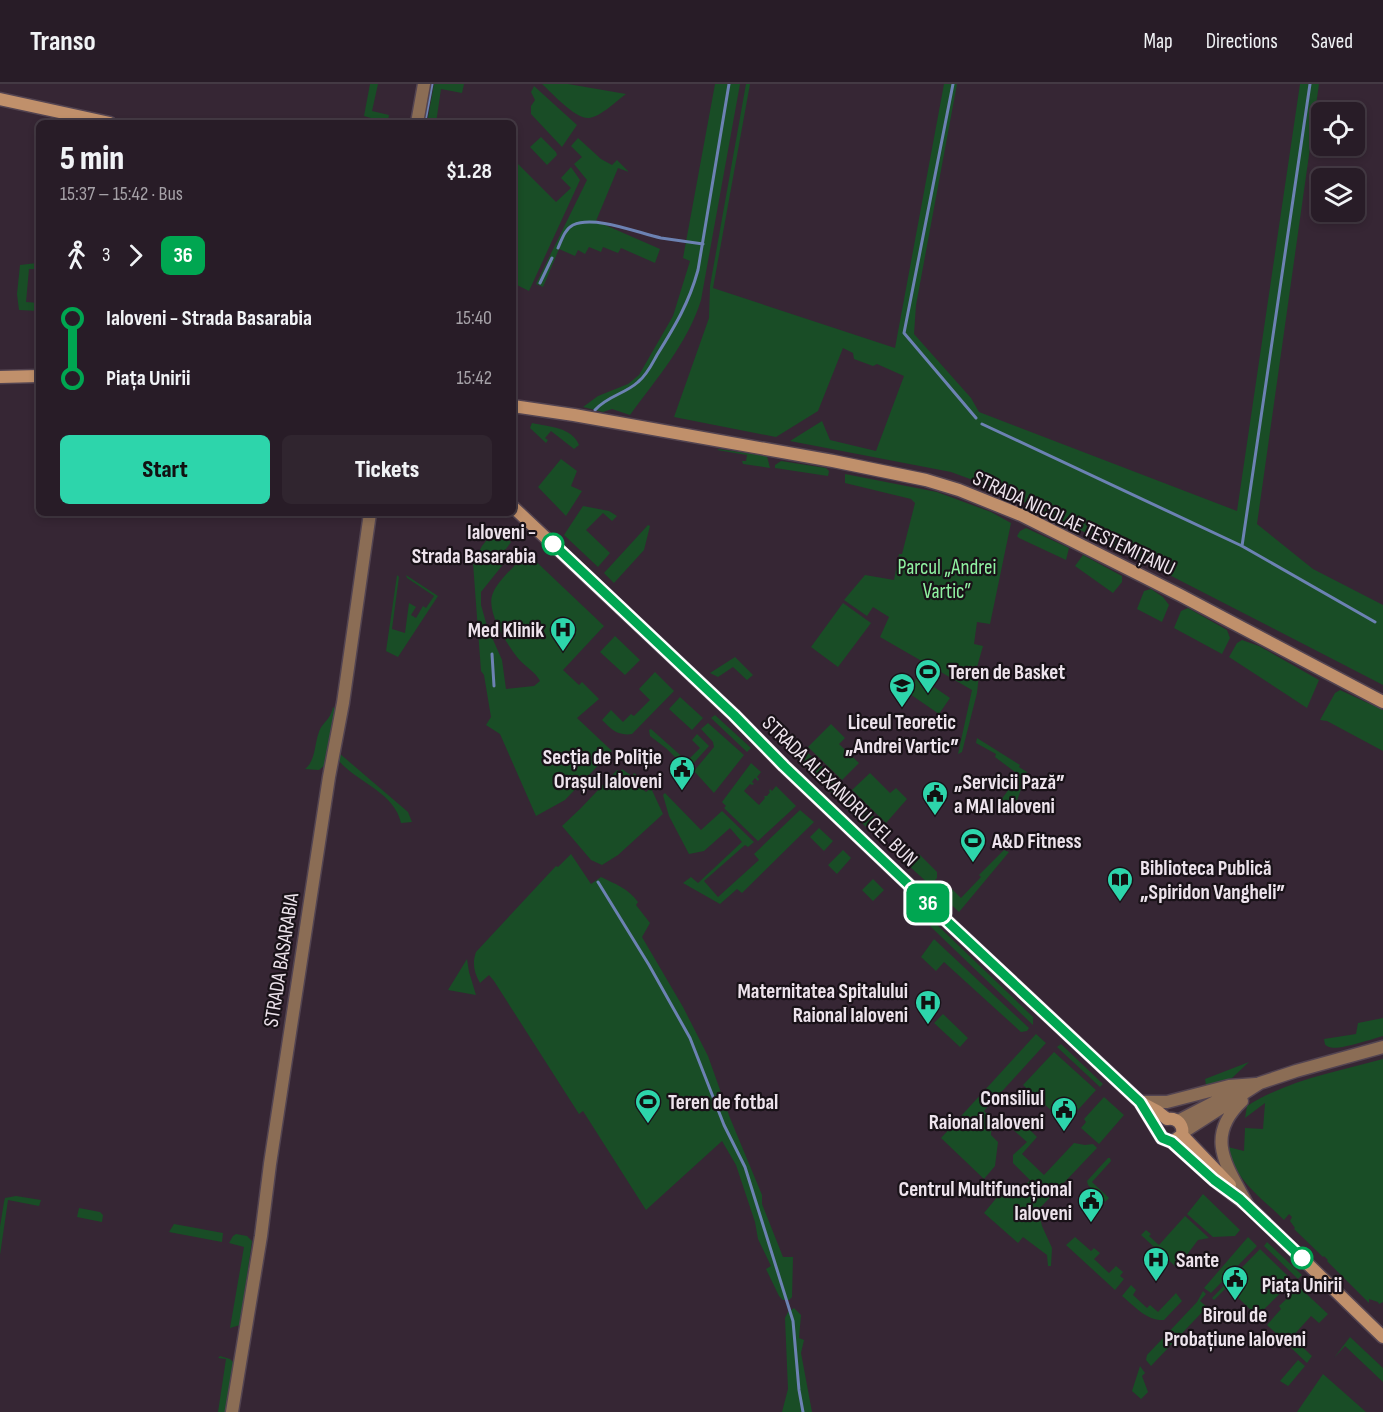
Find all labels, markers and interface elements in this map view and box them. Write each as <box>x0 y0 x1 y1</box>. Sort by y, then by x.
text: Transo <box>30 25 96 58</box>
text: Map <box>1143 29 1173 54</box>
text: Directions <box>1206 29 1278 54</box>
text: Saved <box>1311 29 1353 54</box>
map controls <box>1311 102 1365 222</box>
button: locate <box>1311 102 1365 156</box>
text: 5 min <box>60 139 124 179</box>
text: $1.28 <box>446 158 492 185</box>
button: layers <box>1311 168 1365 222</box>
text: 15:37 – 15:42 · Bus <box>60 182 183 206</box>
icon: walk <box>60 239 93 272</box>
icon: forward <box>119 239 152 272</box>
text: 3 <box>102 243 110 267</box>
text: 36 <box>173 243 193 268</box>
text: Ialoveni - Strada Basarabia <box>106 305 312 332</box>
text: 15:40 <box>456 306 492 330</box>
text: Piața Unirii <box>106 365 191 392</box>
text: 15:42 <box>457 366 492 390</box>
button: Start <box>60 435 270 504</box>
button: Tickets <box>282 435 492 504</box>
street label: STRADA NICOLAE TESTEMIȚANU <box>969 466 1179 581</box>
place label: Ialoveni - Strada Basarabia <box>412 520 536 569</box>
marker: Ialoveni - Strada Basarabia <box>542 533 564 555</box>
park label: Parcul „Andrei Vartic” <box>898 555 996 604</box>
hospital icon: Med Klinik <box>548 615 578 653</box>
place label: Med Klinik <box>468 618 544 643</box>
sports icon: Teren de Basket <box>913 657 943 695</box>
place label: Teren de Basket <box>948 660 1065 685</box>
school or university icon: Liceul Teoretic „Andrei Vartic” <box>887 671 917 709</box>
place label: Liceul Teoretic „Andrei Vartic” <box>845 710 959 759</box>
street label: STRADA ALEXANDRU CEL BUN <box>757 711 923 872</box>
place label: Secția de Poliție Orașul Ialoveni <box>543 745 662 794</box>
public building icon: Secția de Poliție Orașul Ialoveni <box>667 754 697 792</box>
place label: „Servicii Pază” a MAI Ialoveni <box>954 770 1065 819</box>
public building icon: „Servicii Pază” a MAI Ialoveni <box>920 779 950 817</box>
sports icon: A&D Fitness <box>958 826 988 864</box>
place label: A&D Fitness <box>991 829 1082 854</box>
place label: Biblioteca Publică „Spiridon Vangheli” <box>1140 856 1285 905</box>
library icon: Biblioteca Publică „Spiridon Vangheli” <box>1105 865 1135 903</box>
line badge: 36 <box>901 884 955 922</box>
street label: STRADA BASARABIA <box>259 890 305 1029</box>
text: 36 <box>918 891 938 916</box>
place label: Maternitatea Spitalului Raional Ialoveni <box>738 979 908 1028</box>
hospital icon: Maternitatea Spitalului Raional Ialoveni <box>913 988 943 1026</box>
place label: Consiliul Raional Ialoveni <box>929 1086 1044 1135</box>
sports icon: Teren de fotbal <box>633 1087 663 1125</box>
place label: Teren de fotbal <box>668 1090 778 1115</box>
public building icon: Consiliul Raional Ialoveni <box>1049 1095 1079 1133</box>
place label: Centrul Multifuncțional Ialoveni <box>899 1177 1072 1226</box>
public building icon: Centrul Multifuncțional Ialoveni <box>1076 1186 1106 1224</box>
hospital icon: Sante <box>1141 1245 1171 1283</box>
marker: Piața Unirii <box>1291 1247 1313 1269</box>
place label: Sante <box>1176 1248 1219 1273</box>
public building icon: Biroul de Probațiune Ialoveni <box>1220 1264 1250 1302</box>
place label: Piața Unirii <box>1262 1273 1342 1298</box>
place label: Biroul de Probațiune Ialoveni <box>1164 1303 1306 1352</box>

